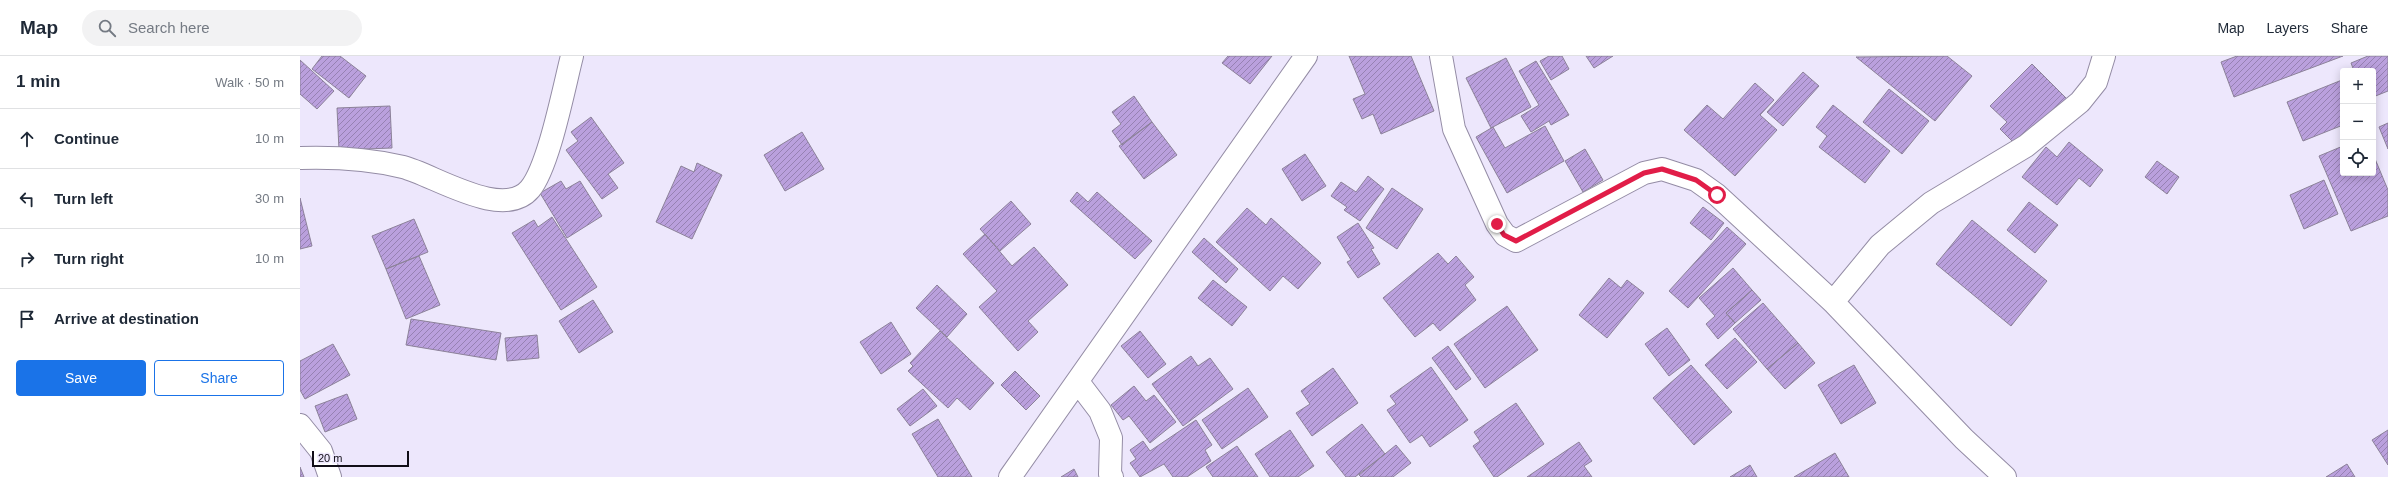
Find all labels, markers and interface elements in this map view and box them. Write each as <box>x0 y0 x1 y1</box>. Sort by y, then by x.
search box <box>82 10 362 46</box>
text: Map <box>20 17 58 38</box>
icon: search <box>96 17 118 39</box>
text: Search here <box>128 19 210 36</box>
text: Map <box>2217 20 2245 36</box>
text: Layers <box>2267 20 2309 36</box>
text: Share <box>2331 20 2368 36</box>
map controls <box>2340 68 2376 176</box>
button: + <box>2340 68 2376 104</box>
text: 1 min <box>16 72 60 91</box>
text: Walk · 50 m <box>215 75 284 90</box>
button: − <box>2340 104 2376 140</box>
icon: ahead <box>16 128 38 150</box>
text: Continue <box>54 130 119 147</box>
text: 10 m <box>255 131 284 146</box>
button: locate <box>2340 140 2376 176</box>
route start <box>1708 186 1726 204</box>
icon: left <box>16 188 38 210</box>
text: Turn left <box>54 190 113 207</box>
text: 30 m <box>255 191 284 206</box>
route end <box>1488 215 1506 233</box>
icon: right <box>16 248 38 270</box>
text: Turn right <box>54 250 124 267</box>
text: 10 m <box>255 251 284 266</box>
icon: arrive <box>16 308 38 330</box>
text: Arrive at destination <box>54 310 199 327</box>
button: Save <box>16 360 146 396</box>
button: Share <box>154 360 284 396</box>
scale bar <box>312 449 409 468</box>
text: 20 m <box>318 452 342 464</box>

